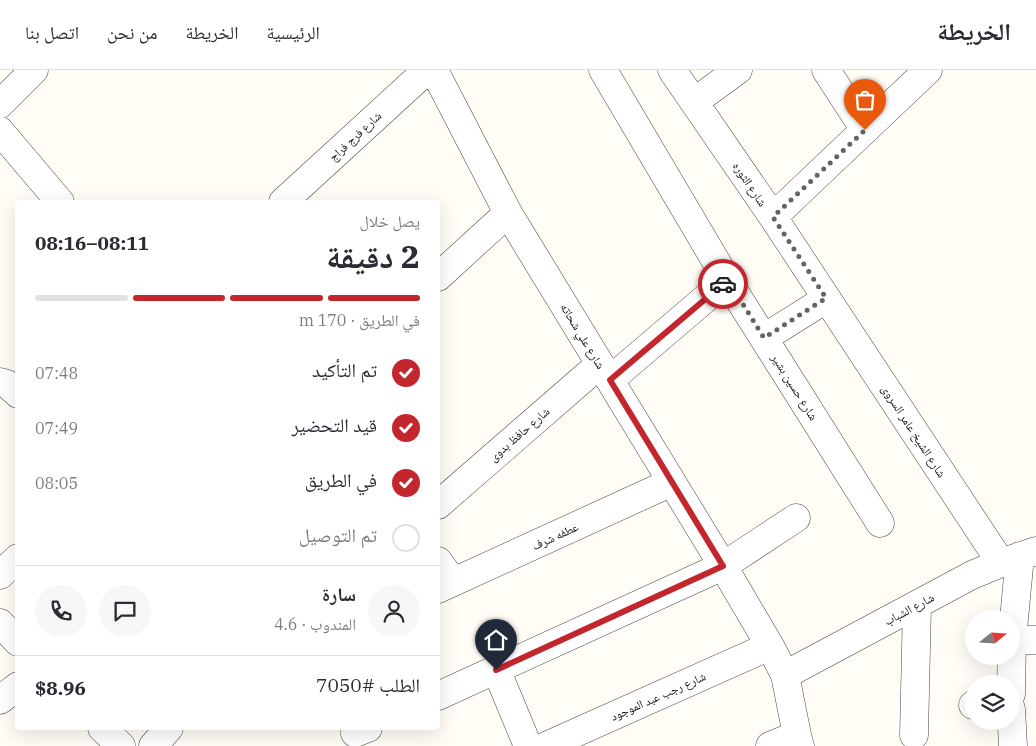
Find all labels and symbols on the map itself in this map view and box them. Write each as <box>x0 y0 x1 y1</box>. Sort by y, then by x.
pin <box>844 79 886 130</box>
street label: شارع فرج فراج <box>326 108 385 165</box>
street label: شارع الثوره <box>729 159 770 210</box>
courier <box>698 259 748 309</box>
street label: شارع علي شحاته <box>555 300 609 373</box>
street label: شارع حسين بشير <box>767 350 821 424</box>
street label: شارع الشيخ عامر السروى <box>878 382 950 481</box>
street label: شارع حافظ بدوى <box>486 404 553 465</box>
street label: عطفه شرف <box>529 519 581 553</box>
street label: شارع الشباب <box>881 589 937 629</box>
north arrow <box>965 610 1020 665</box>
pin <box>475 619 517 670</box>
street label: شارع رجب عبد الموجود <box>608 668 708 725</box>

